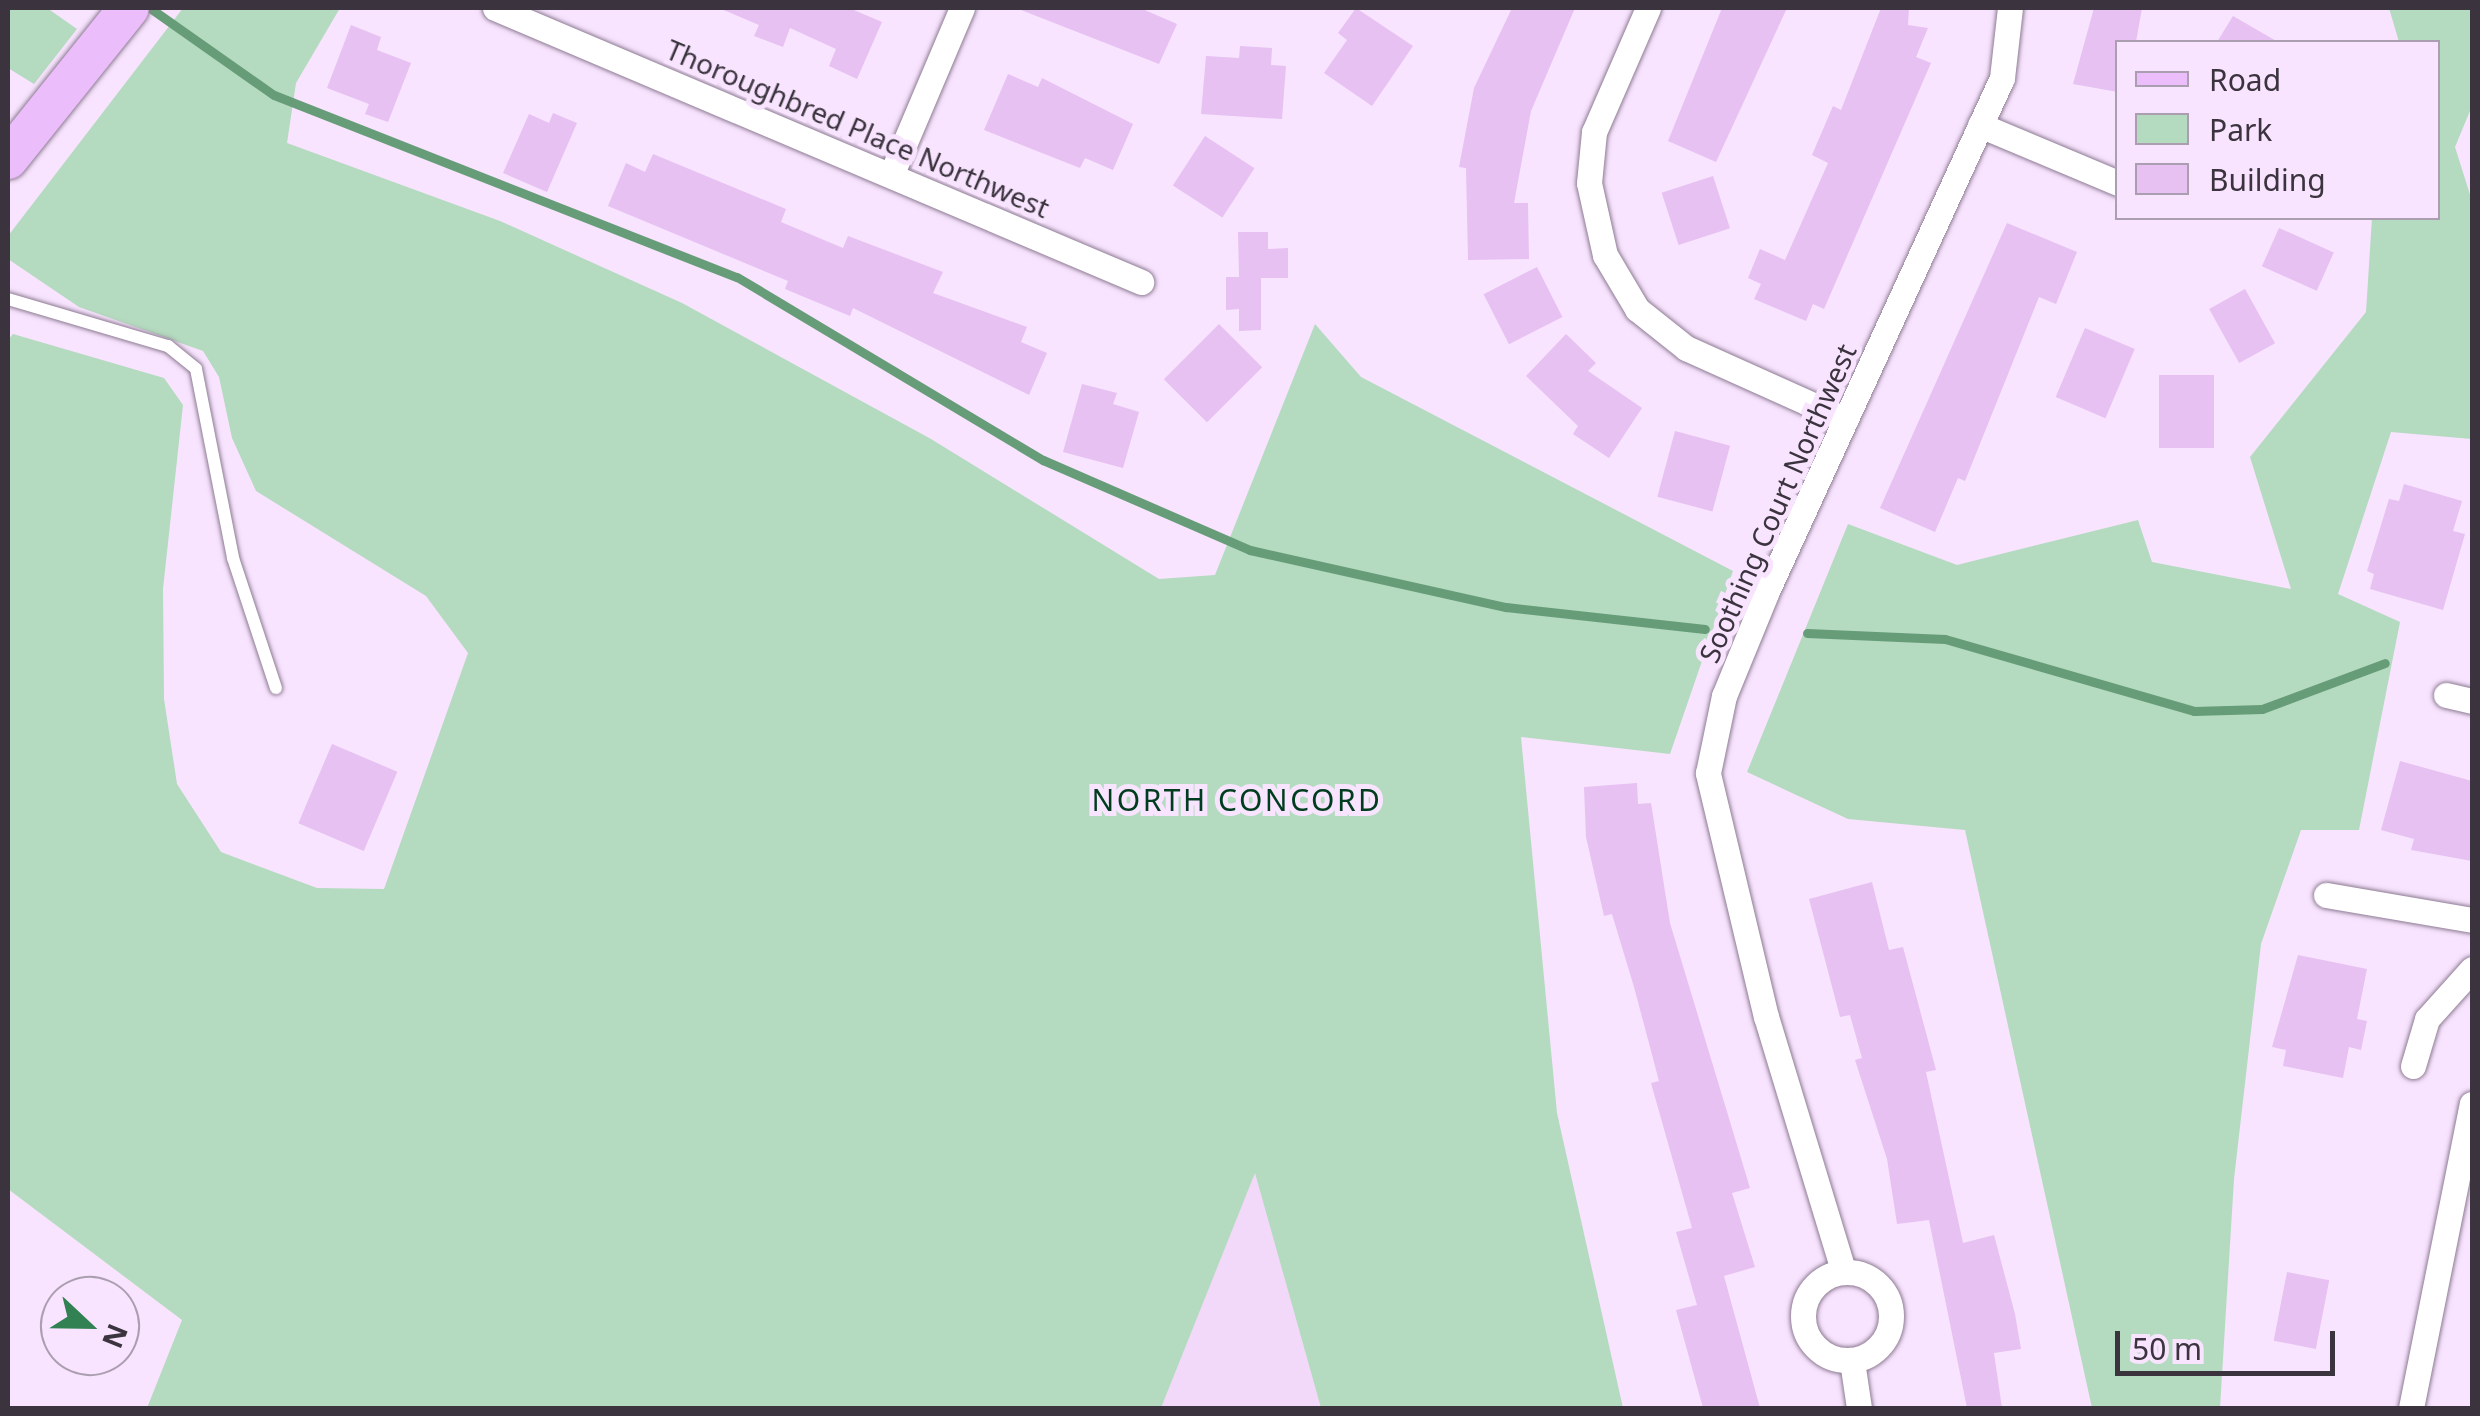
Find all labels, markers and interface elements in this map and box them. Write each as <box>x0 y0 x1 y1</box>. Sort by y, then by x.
street label: Thoroughbred Place Northwest <box>661 32 1055 224</box>
legend <box>2115 40 2440 220</box>
text: Road <box>2209 59 2281 100</box>
text: Park <box>2209 109 2272 150</box>
text: Building <box>2209 159 2326 200</box>
street label: Soothing Court Northwest <box>1691 339 1863 667</box>
district label: NORTH CONCORD <box>1091 782 1383 818</box>
north arrow <box>40 1276 140 1376</box>
scale bar <box>2120 1311 2340 1373</box>
text: N <box>94 1319 138 1354</box>
text: 50 m <box>2132 1328 2202 1369</box>

